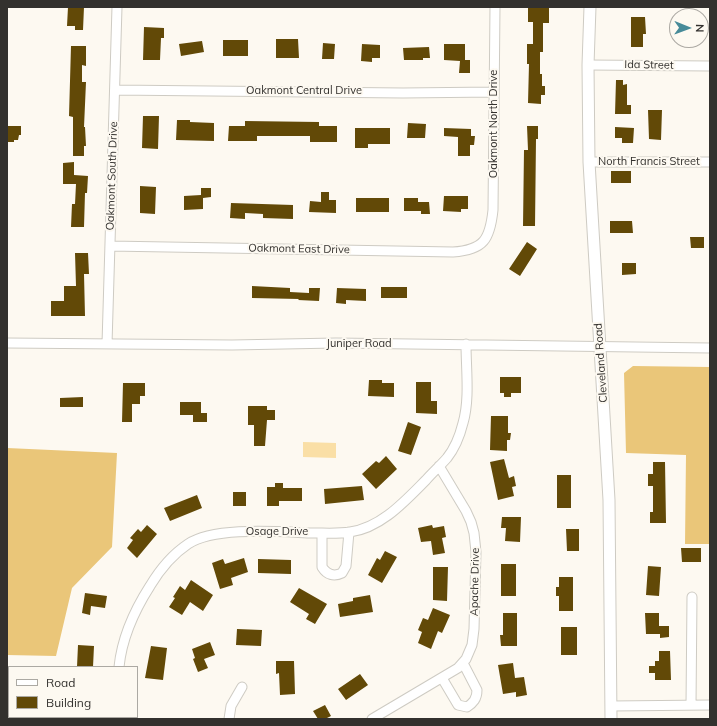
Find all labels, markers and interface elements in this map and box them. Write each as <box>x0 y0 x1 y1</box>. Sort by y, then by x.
north arrow <box>669 8 709 48</box>
text: N <box>693 24 707 32</box>
street label: Ida Street <box>624 58 674 72</box>
street label: Oakmont North Drive <box>487 70 501 178</box>
street label: Oakmont Central Drive <box>246 84 362 98</box>
street label: Oakmont South Drive <box>104 121 120 231</box>
street label: North Francis Street <box>598 155 700 169</box>
street label: Oakmont East Drive <box>248 242 350 256</box>
street label: Cleveland Road <box>592 323 610 403</box>
street label: Juniper Road <box>326 337 392 351</box>
street label: Osage Drive <box>246 525 308 539</box>
street label: Apache Drive <box>468 548 482 616</box>
legend <box>8 666 138 718</box>
text: Road <box>46 675 75 690</box>
text: Building <box>46 695 91 710</box>

